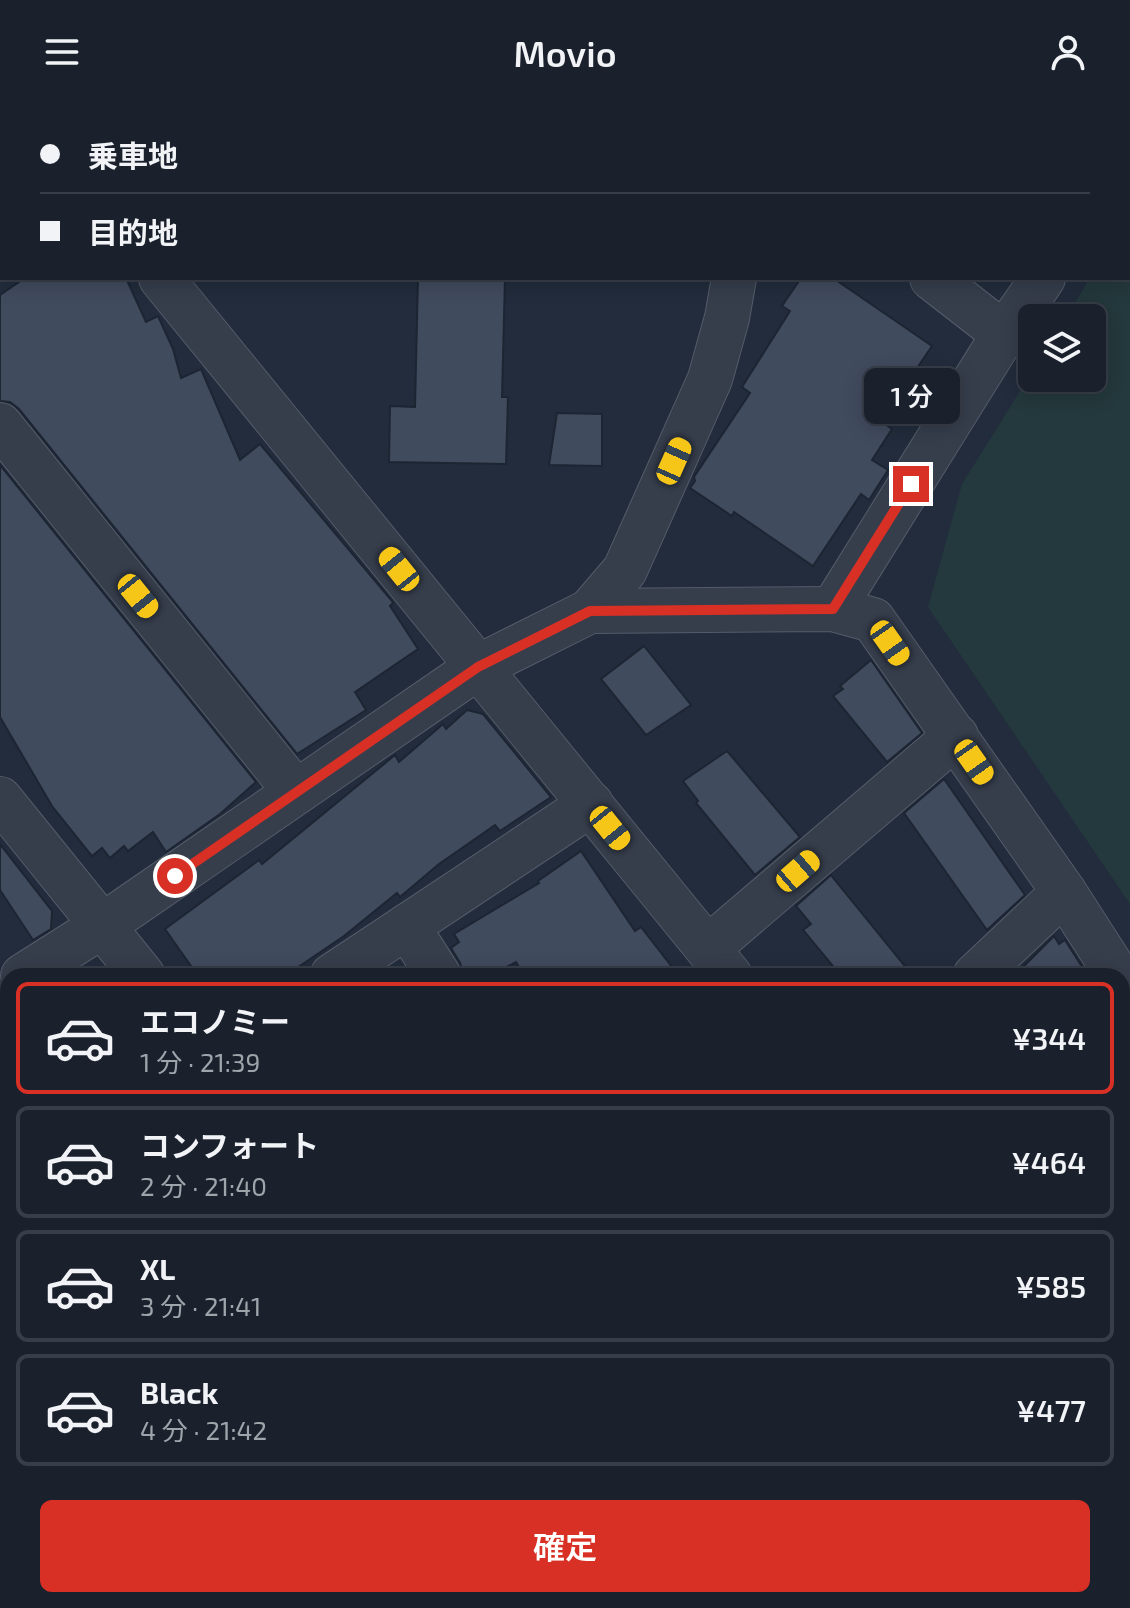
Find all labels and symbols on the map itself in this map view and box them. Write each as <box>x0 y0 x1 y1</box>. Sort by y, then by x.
callout: 1 分 <box>863 368 959 424</box>
car <box>653 434 695 488</box>
route end <box>893 466 929 502</box>
car <box>375 543 423 595</box>
car <box>114 570 162 622</box>
car <box>866 616 914 670</box>
car <box>950 735 998 789</box>
car <box>586 802 634 854</box>
car <box>772 846 824 896</box>
route start <box>157 858 193 894</box>

